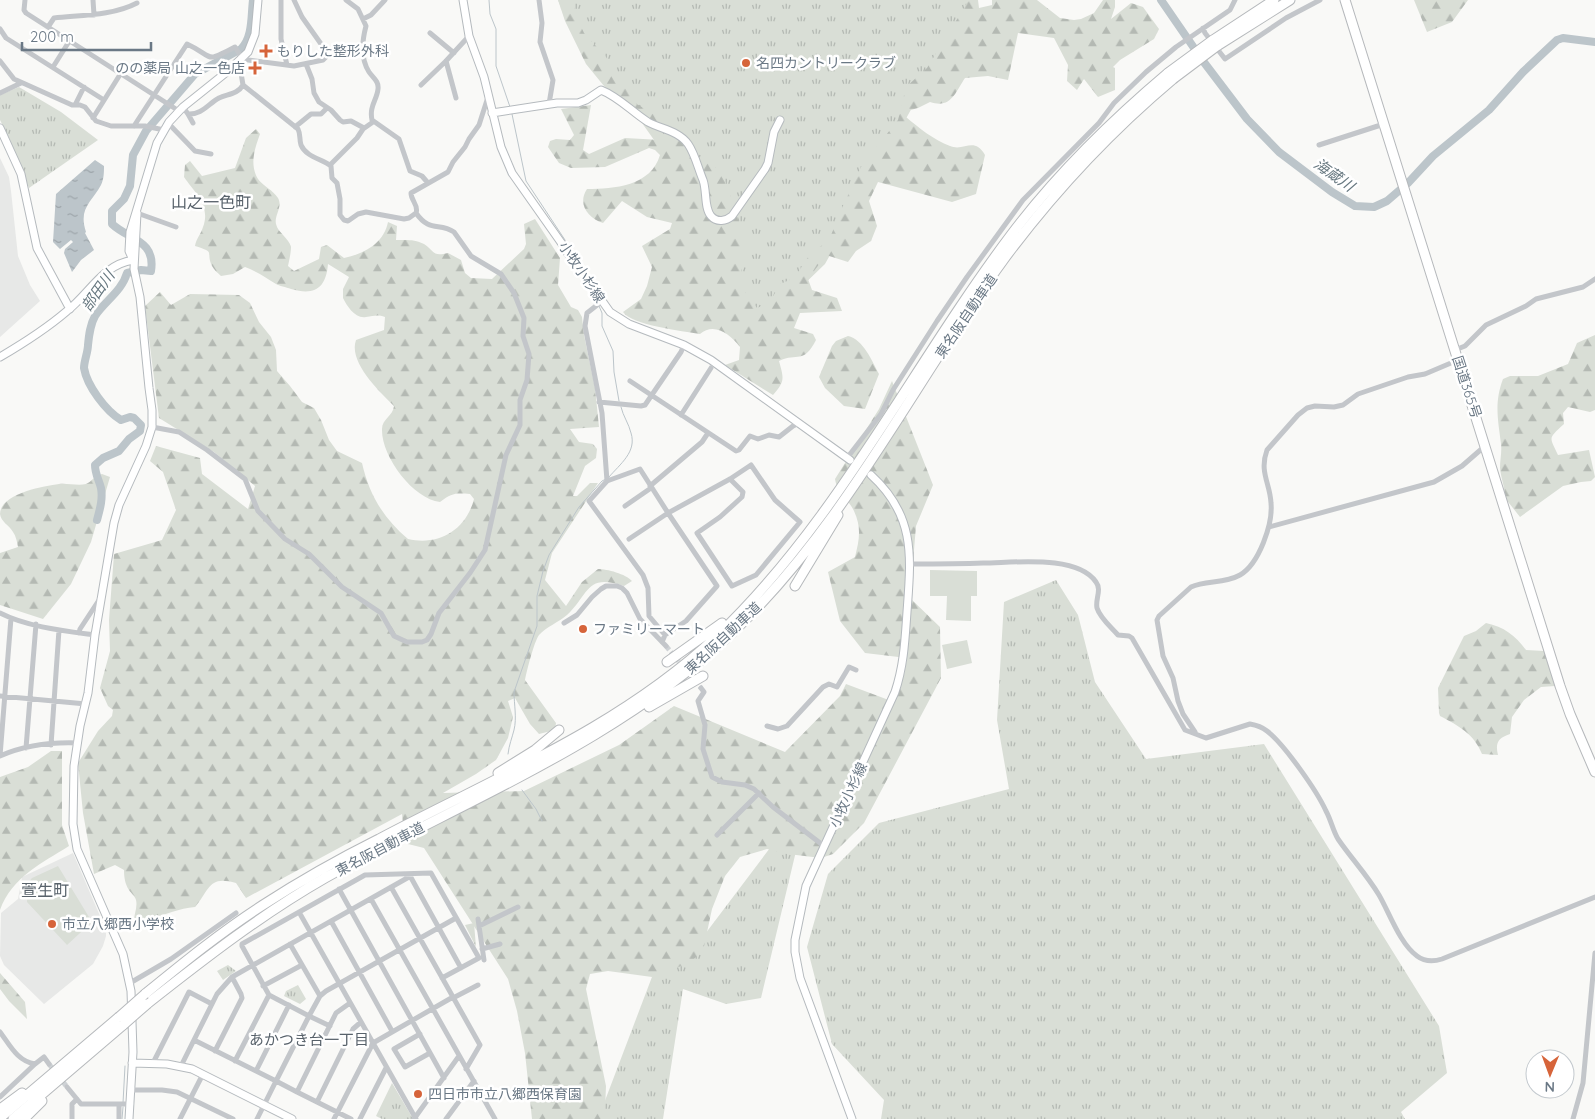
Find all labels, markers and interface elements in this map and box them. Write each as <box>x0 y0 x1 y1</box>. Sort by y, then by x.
scale bar <box>22 20 151 52</box>
text: 200 m <box>30 27 74 46</box>
place label: もりした整形外科 <box>277 42 389 60</box>
marker: もりした整形外科 <box>259 44 273 58</box>
place label: 名四カントリークラブ <box>756 54 896 72</box>
marker: 名四カントリークラブ <box>740 57 752 69</box>
place label: のの薬局 山之一色店 <box>115 59 245 77</box>
marker: のの薬局 山之一色店 <box>249 62 261 74</box>
water label: 海蔵川 <box>1310 154 1360 196</box>
district label: 山之一色町 <box>171 192 251 212</box>
street label: 小牧小杉線 <box>555 238 609 306</box>
water label: 部田川 <box>77 265 119 315</box>
street label: 東名阪自動車道 <box>931 270 1001 362</box>
street label: 国道365号 <box>1448 354 1486 420</box>
street label: 東名阪自動車道 <box>681 598 765 678</box>
place label: ファミリーマート <box>593 620 705 638</box>
marker: ファミリーマート <box>577 623 589 635</box>
street label: 小牧小杉線 <box>825 759 871 831</box>
street label: 東名阪自動車道 <box>333 818 427 880</box>
district label: 萱生町 <box>21 880 69 900</box>
place label: 市立八郷西小学校 <box>62 915 174 933</box>
marker: 市立八郷西小学校 <box>46 918 58 930</box>
district label: あかつき台一丁目 <box>249 1030 369 1049</box>
north arrow <box>1525 1049 1575 1099</box>
text: N <box>1544 1078 1555 1096</box>
place label: 四日市市立八郷西保育園 <box>428 1085 582 1103</box>
marker: 四日市市立八郷西保育園 <box>412 1088 424 1100</box>

